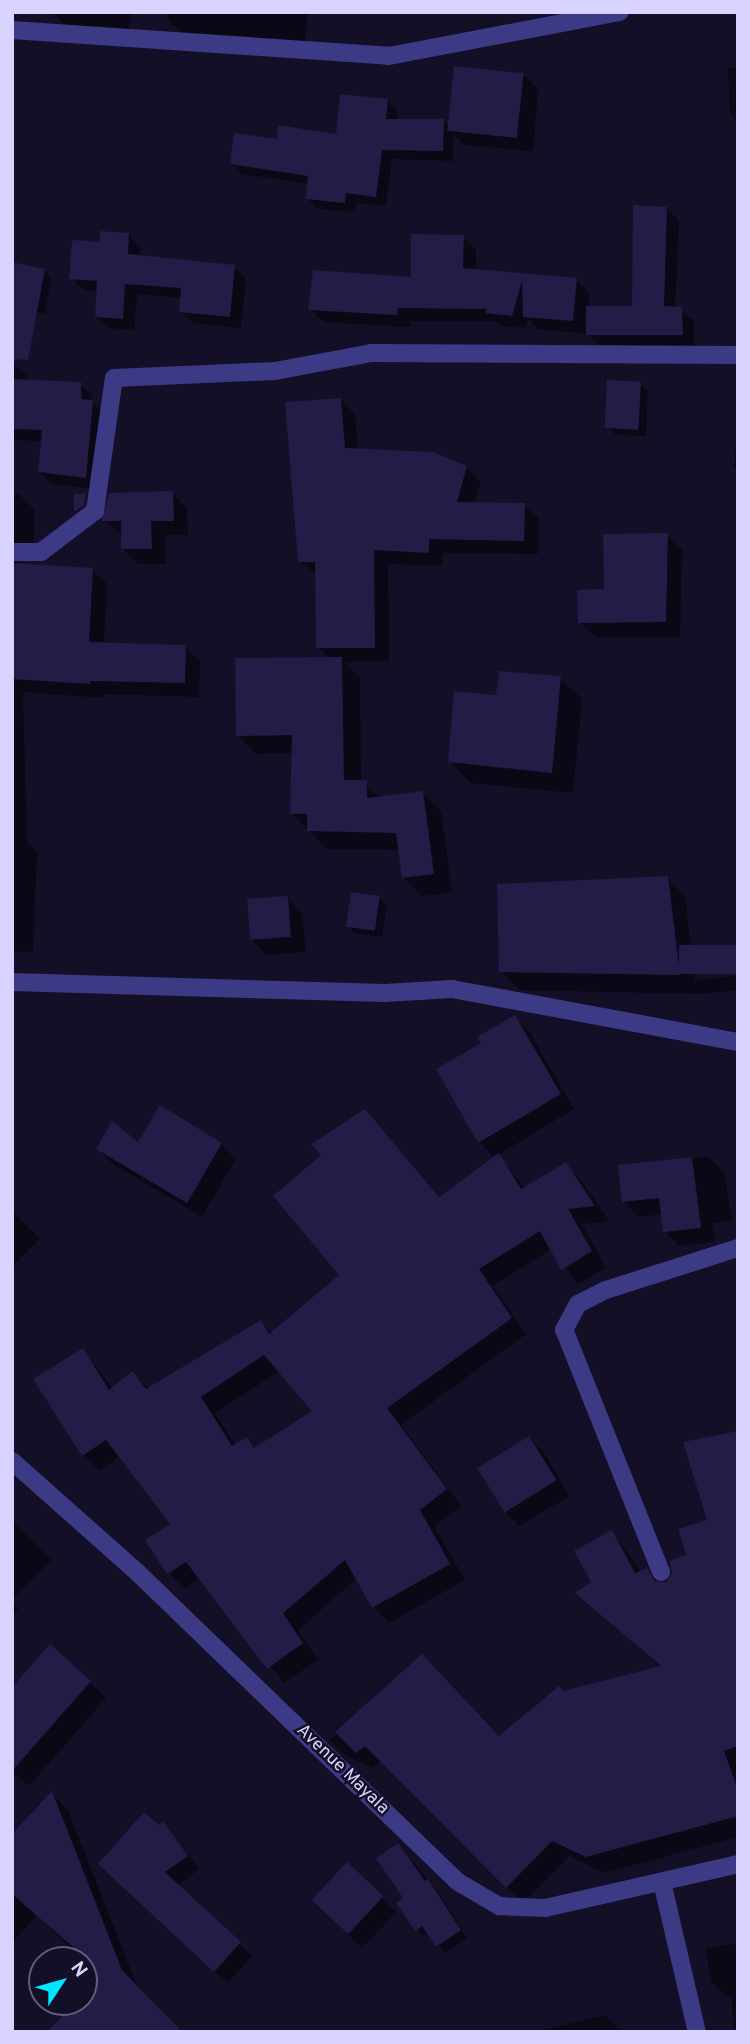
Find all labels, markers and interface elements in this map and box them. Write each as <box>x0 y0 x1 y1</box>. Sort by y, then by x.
street label: Avenue Mayala <box>291 1720 393 1820</box>
north arrow <box>28 1946 98 2016</box>
text: N <box>65 1957 92 1982</box>

